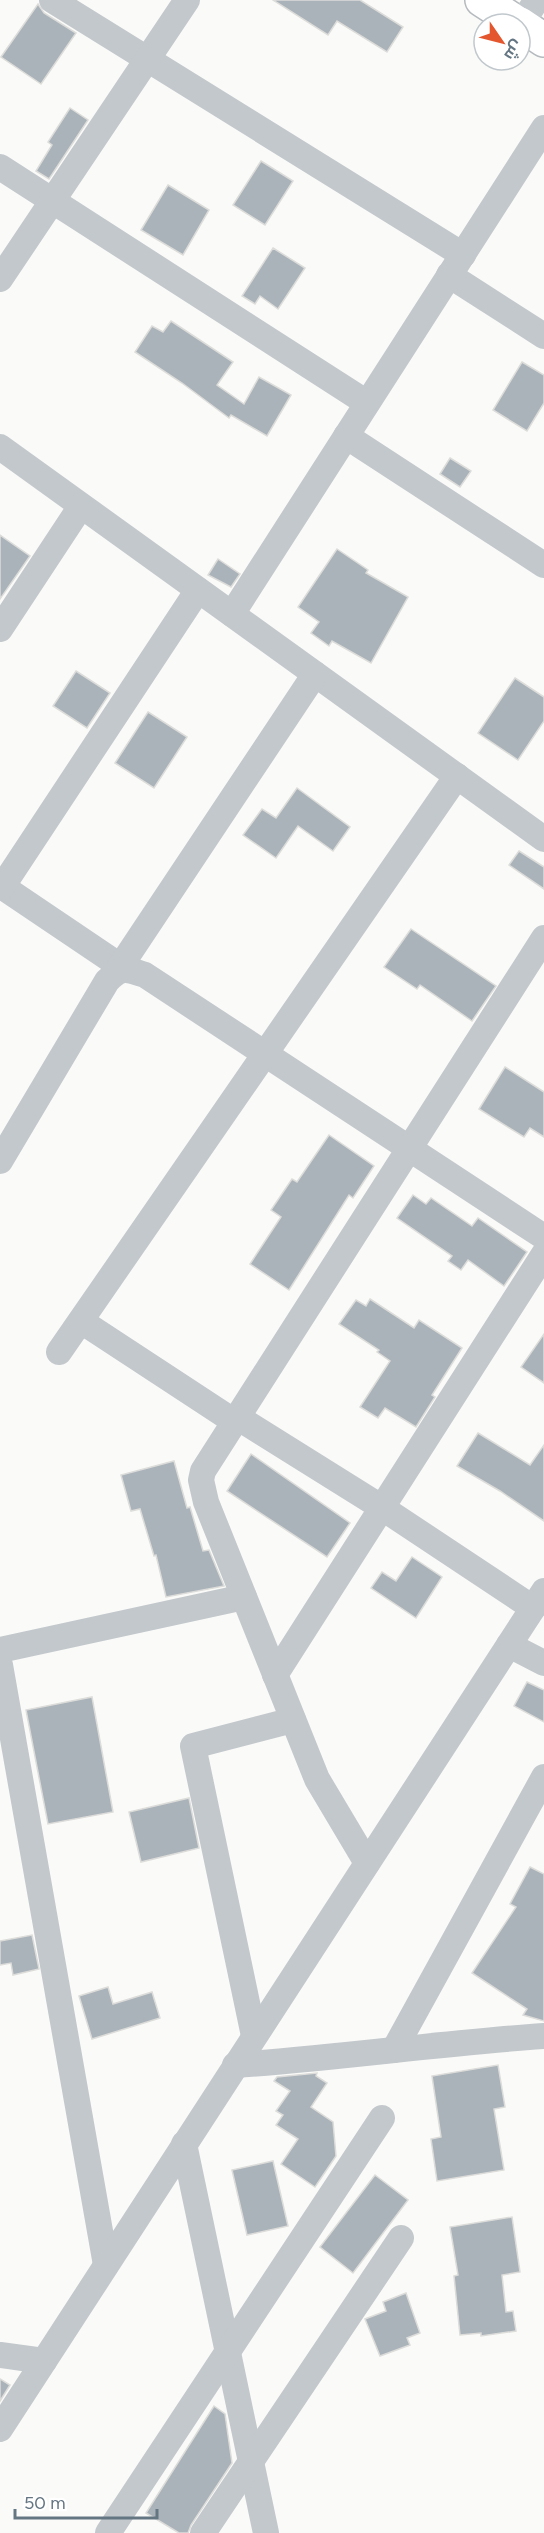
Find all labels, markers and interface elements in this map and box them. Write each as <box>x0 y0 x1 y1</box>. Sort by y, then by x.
north arrow <box>472 12 532 72</box>
text: ش <box>500 36 528 64</box>
scale bar <box>15 2482 158 2520</box>
text: 50 m <box>24 2492 66 2514</box>

